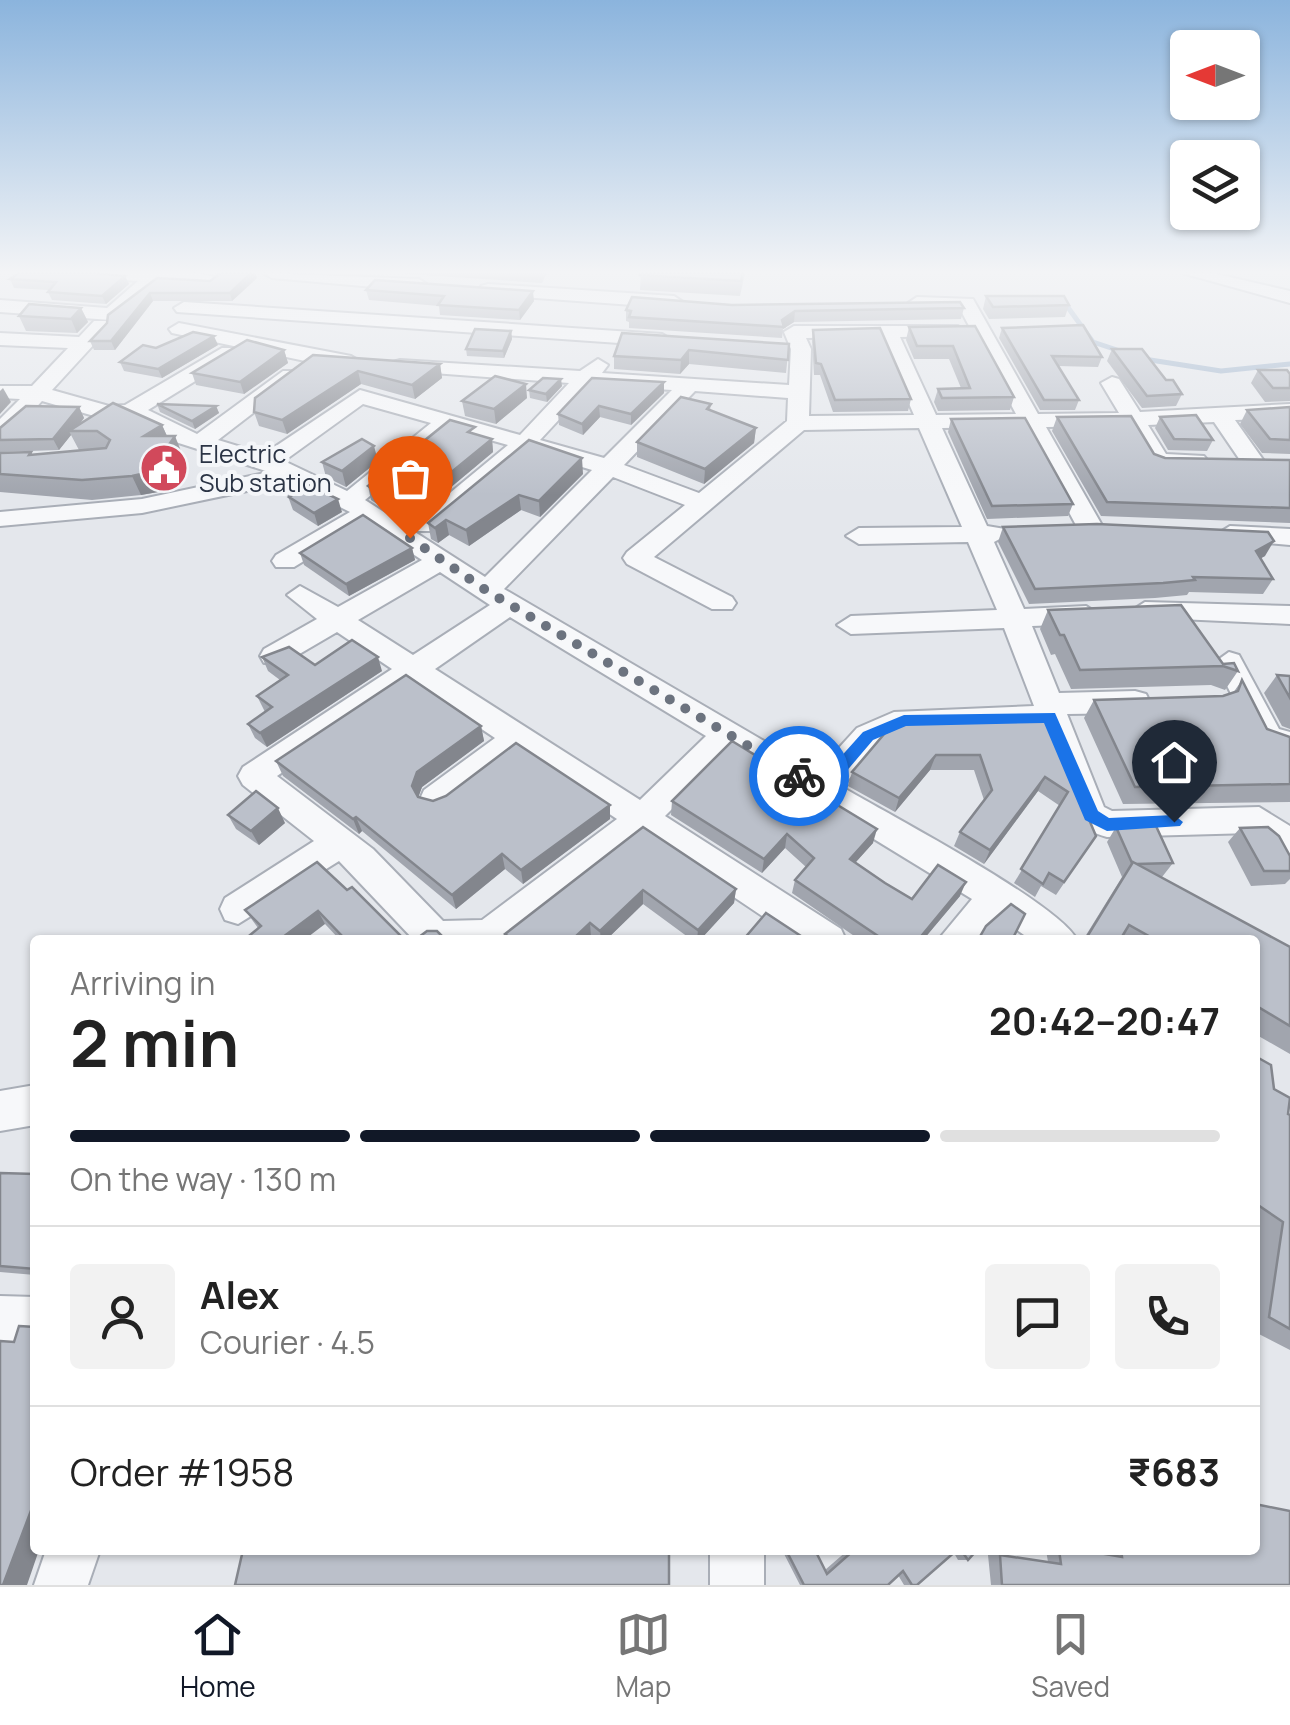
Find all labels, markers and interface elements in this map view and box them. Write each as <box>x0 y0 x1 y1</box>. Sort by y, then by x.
north arrow <box>1170 30 1260 120</box>
map controls <box>1170 30 1260 230</box>
button: layers <box>1170 140 1260 230</box>
place label: Electric Sub station <box>199 436 332 500</box>
pin <box>368 436 453 539</box>
public building icon: Electric Sub station <box>138 442 190 494</box>
icon: bag <box>383 451 438 506</box>
pin <box>1132 720 1217 823</box>
courier <box>749 726 849 826</box>
icon: home <box>1147 735 1202 790</box>
icon: bike <box>772 749 827 804</box>
text: Arriving in <box>70 961 215 1005</box>
text: 20:42–20:47 <box>989 994 1220 1046</box>
text: 2 min <box>70 998 239 1087</box>
text: On the way · 130 m <box>70 1157 336 1201</box>
button: person <box>70 1264 175 1369</box>
button: chat <box>985 1264 1090 1369</box>
button: phone <box>1115 1264 1220 1369</box>
text: Alex <box>200 1268 279 1320</box>
text: Courier · 4.5 <box>200 1320 375 1364</box>
text: Order #1958 <box>70 1445 294 1497</box>
text: ₹683 <box>1128 1445 1220 1497</box>
tab: Home <box>180 1607 256 1705</box>
tab: Map <box>616 1607 671 1705</box>
tab: Saved <box>1031 1607 1110 1705</box>

